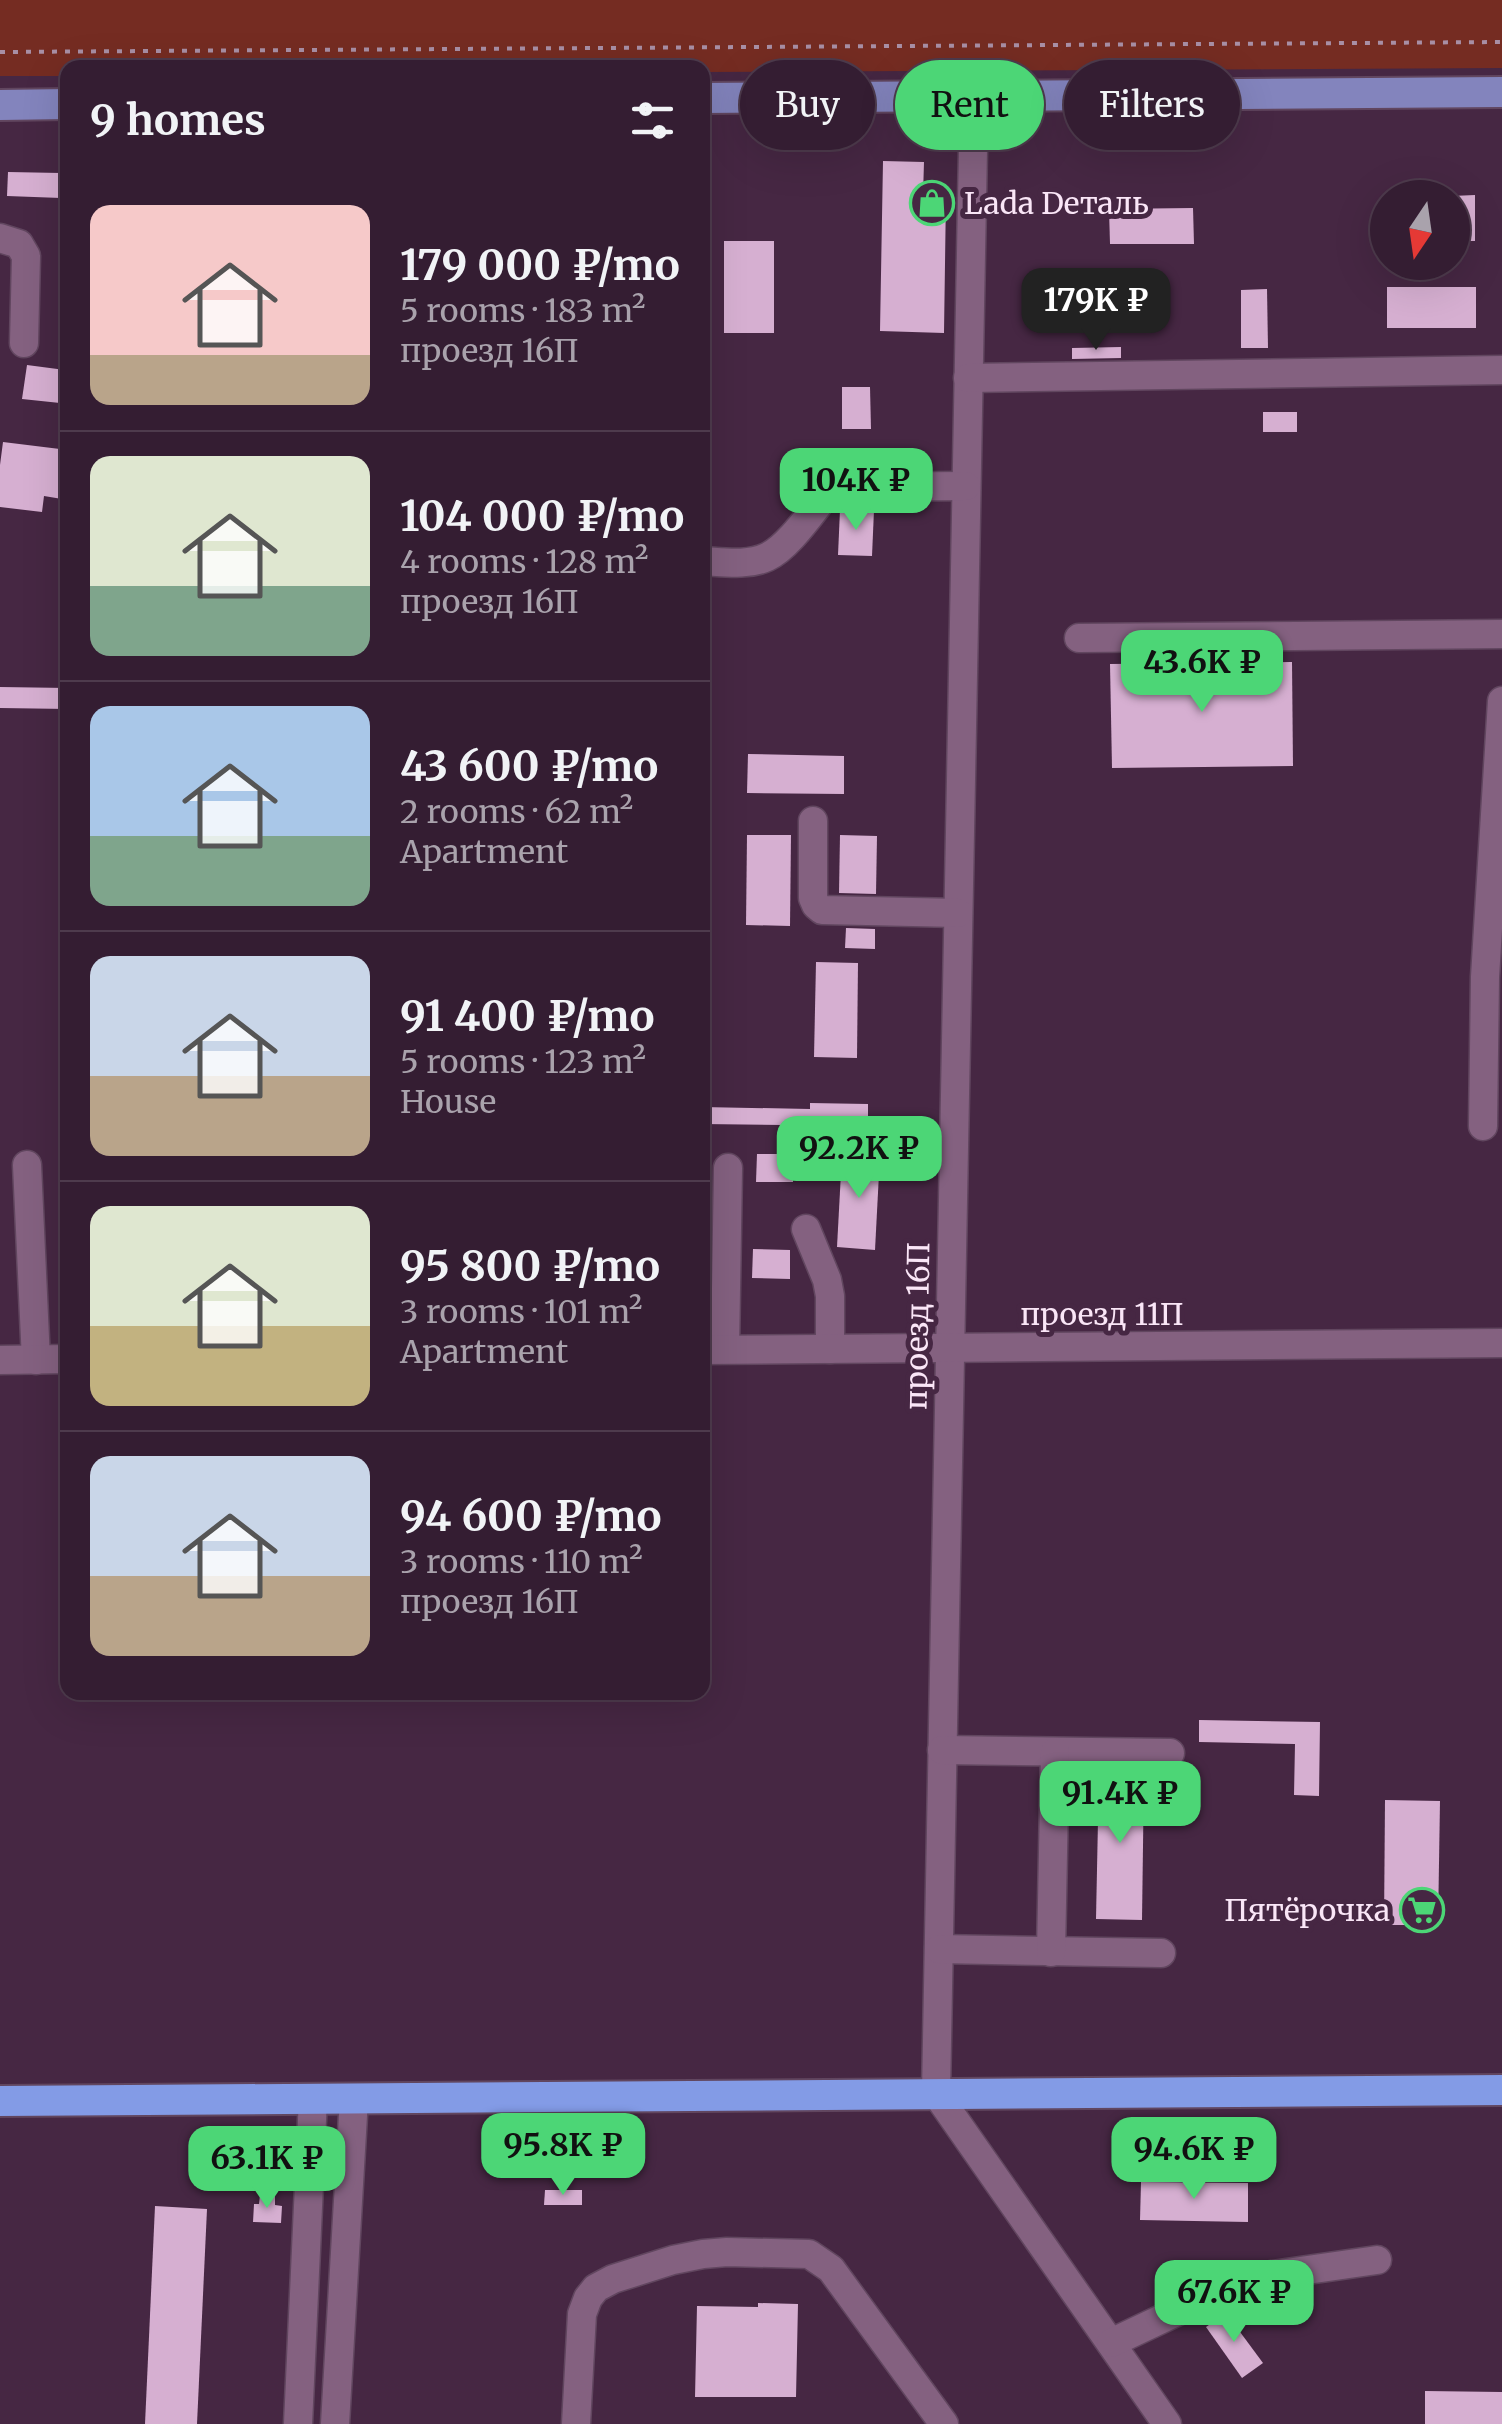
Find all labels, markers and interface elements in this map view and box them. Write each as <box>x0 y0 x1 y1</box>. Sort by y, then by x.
chip: Buy <box>740 60 875 150</box>
chip: Rent <box>895 60 1044 150</box>
chip: Filters <box>1064 60 1240 150</box>
icon: filters <box>625 93 680 148</box>
text: 9 homes <box>90 94 266 146</box>
shop icon: Lada Dеталь <box>909 180 955 226</box>
north arrow <box>1370 180 1470 280</box>
map controls <box>1370 180 1470 280</box>
place label: Lada Dеталь <box>964 184 1149 222</box>
text: 179 000 ₽/mo <box>400 239 680 291</box>
icon: home <box>170 245 290 365</box>
pin: 179K ₽ <box>1015 268 1177 353</box>
text: 179K ₽ <box>1043 280 1149 320</box>
text: 5 rooms · 183 m² <box>400 291 646 331</box>
text: проезд 16П <box>400 331 579 371</box>
pin: 104K ₽ <box>775 448 937 533</box>
text: 104K ₽ <box>802 460 910 500</box>
text: 104 000 ₽/mo <box>400 490 684 542</box>
icon: home <box>170 496 290 616</box>
text: 4 rooms · 128 m² <box>400 542 648 582</box>
text: проезд 16П <box>400 582 579 622</box>
pin: 43.6K ₽ <box>1110 630 1294 715</box>
text: 43.6K ₽ <box>1143 642 1261 682</box>
text: 43 600 ₽/mo <box>400 740 658 792</box>
icon: home <box>170 746 290 866</box>
text: 2 rooms · 62 m² <box>400 792 633 832</box>
text: Apartment <box>400 832 568 872</box>
text: 91 400 ₽/mo <box>400 990 655 1042</box>
icon: home <box>170 996 290 1116</box>
text: 5 rooms · 123 m² <box>400 1042 646 1082</box>
text: House <box>400 1082 496 1122</box>
pin: 92.2K ₽ <box>767 1116 951 1201</box>
text: 92.2K ₽ <box>799 1128 919 1168</box>
text: 95 800 ₽/mo <box>400 1240 660 1292</box>
street label: проезд 16П <box>897 1242 937 1410</box>
icon: home <box>170 1246 290 1366</box>
text: 3 rooms · 101 m² <box>400 1292 642 1332</box>
street label: проезд 11П <box>1020 1295 1184 1333</box>
text: Apartment <box>400 1332 568 1372</box>
text: 94 600 ₽/mo <box>400 1490 662 1542</box>
icon: home <box>170 1496 290 1616</box>
text: 3 rooms · 110 m² <box>400 1542 643 1582</box>
text: проезд 16П <box>400 1582 579 1622</box>
pin: 91.4K ₽ <box>1028 1761 1212 1846</box>
text: 91.4K ₽ <box>1062 1773 1178 1813</box>
supermarket icon: Пятёрочка <box>1399 1887 1445 1933</box>
place label: Пятёрочка <box>1224 1891 1390 1929</box>
pin: 95.8K ₽ <box>471 2113 655 2198</box>
pin: 94.6K ₽ <box>1102 2117 1286 2202</box>
text: 95.8K ₽ <box>503 2125 623 2165</box>
pin: 63.1K ₽ <box>175 2126 359 2211</box>
text: 94.6K ₽ <box>1133 2129 1255 2169</box>
text: 63.1K ₽ <box>210 2138 324 2178</box>
pin: 67.6K ₽ <box>1142 2260 1326 2345</box>
text: 67.6K ₽ <box>1177 2272 1291 2312</box>

